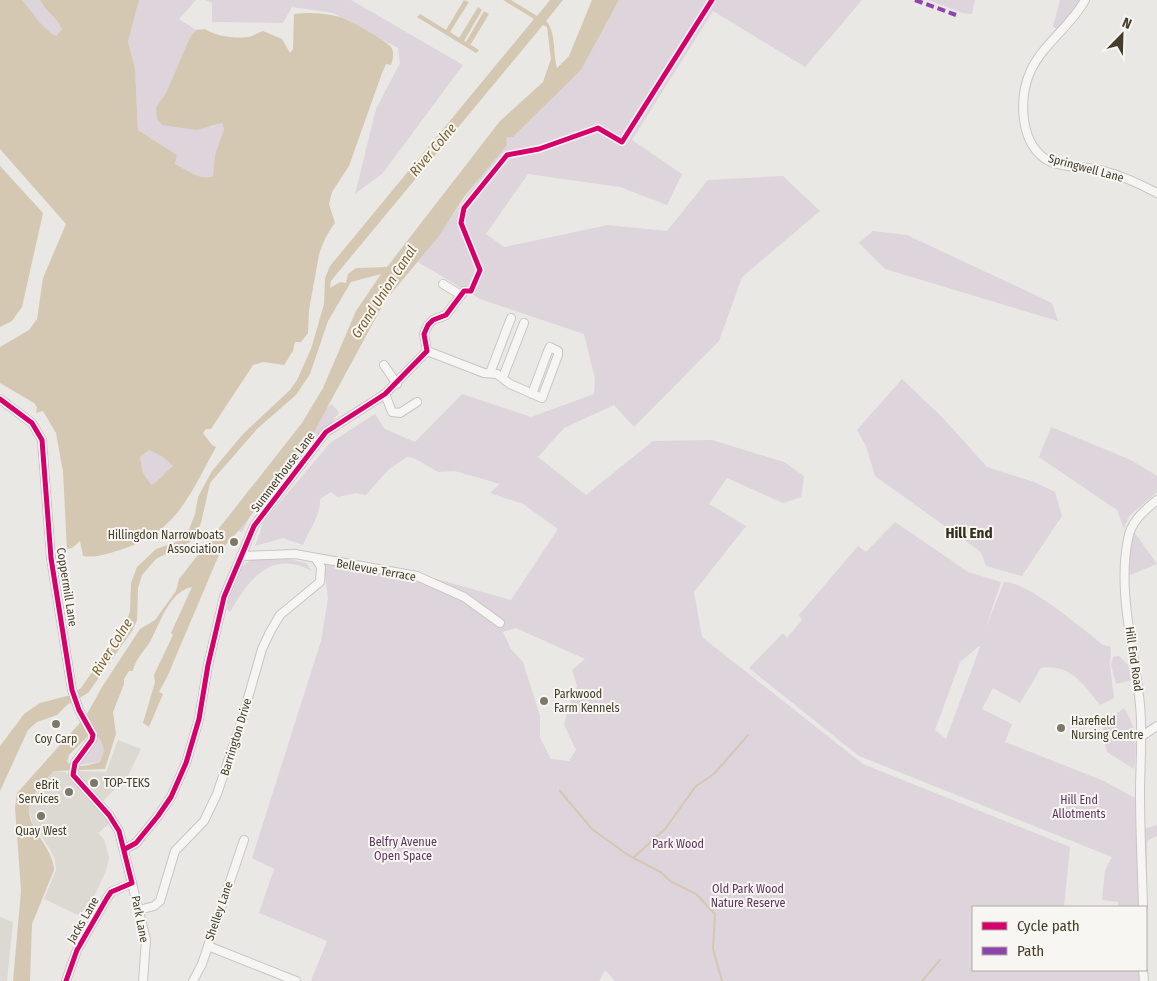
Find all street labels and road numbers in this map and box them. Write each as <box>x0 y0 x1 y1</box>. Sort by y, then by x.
street label: Springwell Lane <box>1047 151 1125 185</box>
street label: Summerhouse Lane <box>248 429 318 515</box>
street label: Coppermill Lane <box>54 546 80 628</box>
street label: Bellevue Terrace <box>335 556 417 584</box>
street label: Hill End Road <box>1123 626 1145 692</box>
street label: Barrington Drive <box>218 696 254 778</box>
street label: Shelley Lane <box>202 879 236 943</box>
street label: Jacks Lane <box>64 894 102 946</box>
street label: Park Lane <box>129 894 151 944</box>

